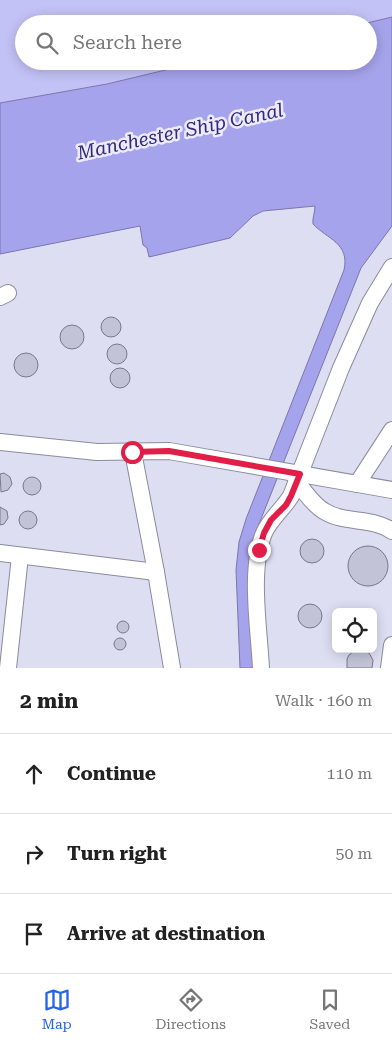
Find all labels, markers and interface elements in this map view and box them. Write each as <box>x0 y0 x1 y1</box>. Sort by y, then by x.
search box <box>15 15 377 70</box>
icon: search <box>33 29 61 57</box>
text: Search here <box>73 31 182 54</box>
water label: Manchester Ship Canal <box>74 98 285 165</box>
route start <box>121 441 144 464</box>
route end <box>248 539 271 562</box>
map controls <box>332 608 377 653</box>
button: locate <box>332 608 377 653</box>
text: 2 min <box>20 689 78 713</box>
text: Walk · 160 m <box>275 691 372 710</box>
icon: ahead <box>20 760 48 788</box>
text: Continue <box>67 762 156 785</box>
text: 110 m <box>326 764 372 783</box>
icon: right <box>20 840 48 868</box>
text: Turn right <box>67 842 167 865</box>
text: 50 m <box>335 844 372 863</box>
icon: arrive <box>20 920 48 948</box>
text: Arrive at destination <box>67 922 265 945</box>
tab: Map <box>42 986 72 1032</box>
tab: Directions <box>155 986 226 1032</box>
tab: Saved <box>310 986 350 1032</box>

